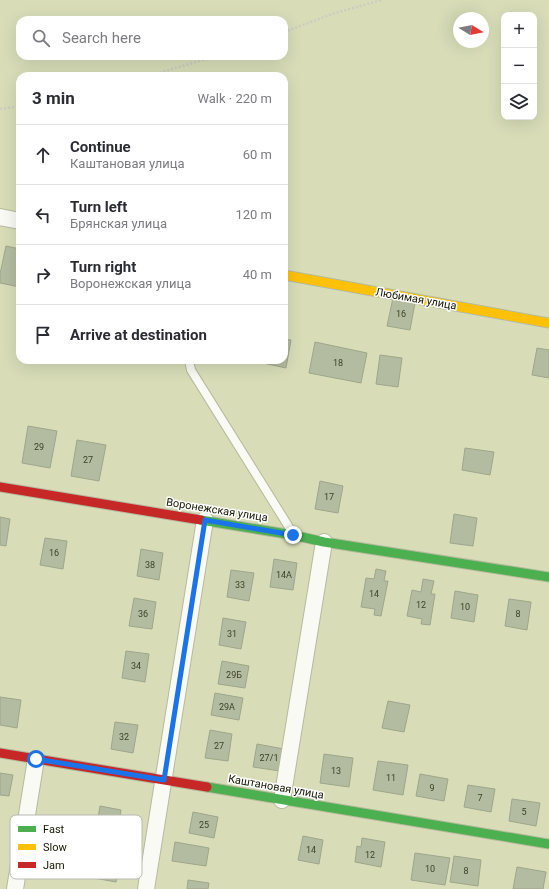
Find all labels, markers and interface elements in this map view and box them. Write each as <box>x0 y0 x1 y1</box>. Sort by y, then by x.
north arrow <box>453 12 489 48</box>
map controls <box>501 12 537 120</box>
button: + <box>501 12 537 48</box>
search box <box>16 16 288 60</box>
icon: search <box>30 27 52 49</box>
text: Search here <box>62 29 141 47</box>
button: − <box>501 48 537 84</box>
button: layers <box>501 84 537 120</box>
text: 3 min <box>32 88 75 108</box>
text: Walk · 220 m <box>197 91 272 106</box>
text: Continue <box>70 138 131 156</box>
icon: ahead <box>32 144 54 166</box>
text: 60 m <box>243 147 272 162</box>
text: Каштановая улица <box>70 156 185 171</box>
text: Turn left <box>70 198 127 216</box>
icon: left <box>32 204 54 226</box>
text: 120 m <box>235 207 272 222</box>
text: Брянская улица <box>70 216 167 231</box>
text: Turn right <box>70 258 136 276</box>
icon: right <box>32 264 54 286</box>
text: 40 m <box>243 267 272 282</box>
text: Воронежская улица <box>70 276 191 291</box>
street label: Любимая улица <box>374 285 458 313</box>
house number: 16 <box>396 309 406 319</box>
icon: arrive <box>32 324 54 346</box>
text: Arrive at destination <box>70 326 207 344</box>
house number: 18 <box>333 358 343 368</box>
house number: 29 <box>34 442 44 452</box>
house number: 27 <box>83 455 93 465</box>
house number: 17 <box>324 492 334 502</box>
street label: Воронежская улица <box>165 496 269 524</box>
route end <box>284 526 302 544</box>
house number: 16 <box>49 548 59 558</box>
house number: 38 <box>145 560 155 570</box>
house number: 14А <box>276 570 292 580</box>
house number: 33 <box>235 580 245 590</box>
house number: 14 <box>369 589 379 599</box>
house number: 12 <box>416 600 426 610</box>
house number: 10 <box>460 602 470 612</box>
house number: 36 <box>138 609 148 619</box>
house number: 8 <box>515 609 521 619</box>
house number: 31 <box>227 629 237 639</box>
house number: 34 <box>131 661 141 671</box>
house number: 29Б <box>226 670 242 680</box>
house number: 29А <box>219 702 235 712</box>
house number: 32 <box>119 732 129 742</box>
house number: 27 <box>214 741 224 751</box>
route start <box>27 750 45 768</box>
house number: 27/1 <box>260 753 278 763</box>
house number: 13 <box>331 766 341 776</box>
street label: Каштановая улица <box>227 772 325 802</box>
house number: 11 <box>386 773 396 783</box>
house number: 9 <box>429 783 435 793</box>
house number: 7 <box>477 793 483 803</box>
house number: 5 <box>521 807 527 817</box>
legend <box>10 815 142 879</box>
house number: 25 <box>199 820 209 830</box>
text: Fast <box>43 823 65 836</box>
text: Slow <box>43 841 67 854</box>
house number: 14 <box>306 845 316 855</box>
house number: 12 <box>365 850 375 860</box>
text: Jam <box>43 859 65 872</box>
house number: 10 <box>425 864 435 874</box>
house number: 8 <box>463 866 469 876</box>

